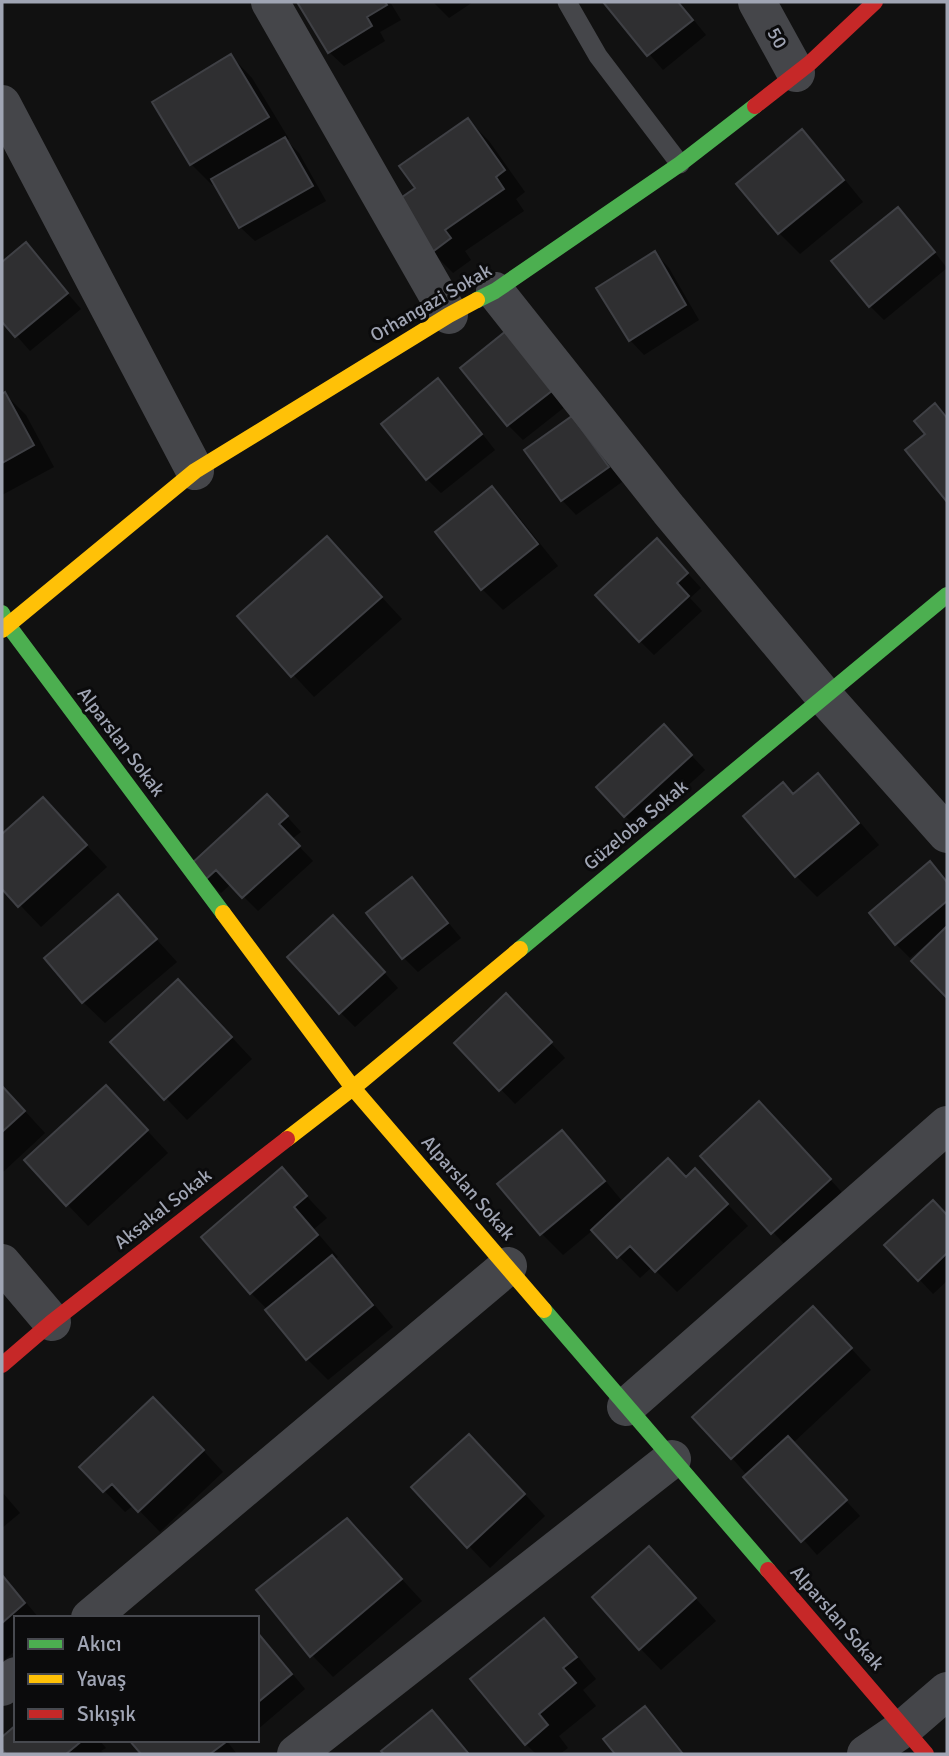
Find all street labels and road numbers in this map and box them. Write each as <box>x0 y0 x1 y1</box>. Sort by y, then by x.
street label: 50 <box>762 23 792 53</box>
street label: Orhangazi Sokak <box>366 258 496 348</box>
street label: Alparslan Sokak <box>72 682 170 802</box>
street label: Güzeloba Sokak <box>579 774 693 876</box>
street label: Alparslan Sokak <box>416 1131 520 1246</box>
street label: Aksakal Sokak <box>109 1163 217 1255</box>
street label: Alparslan Sokak <box>785 1561 889 1676</box>

